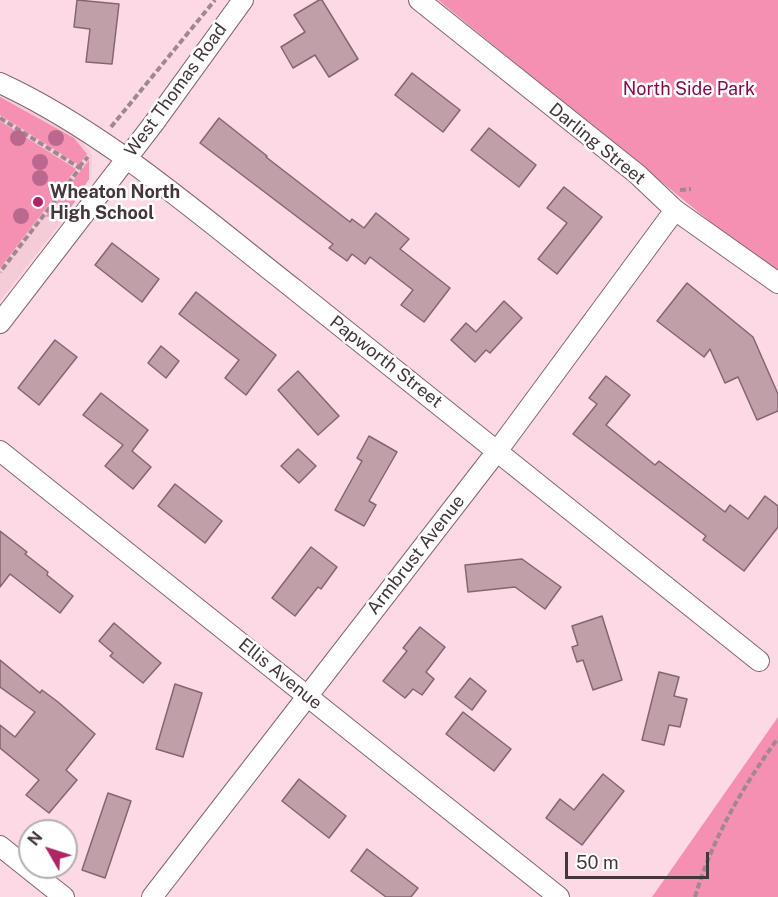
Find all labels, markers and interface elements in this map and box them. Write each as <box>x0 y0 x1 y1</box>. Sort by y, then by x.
street label: West Thomas Road <box>120 19 232 161</box>
park label: North Side Park <box>623 78 755 100</box>
street label: Darling Street <box>544 98 650 190</box>
place label: Wheaton North High School <box>50 181 180 224</box>
marker: Wheaton North High School <box>31 195 45 209</box>
street label: Papworth Street <box>325 311 447 413</box>
street label: Armbrust Avenue <box>363 491 469 619</box>
street label: Ellis Avenue <box>234 634 326 714</box>
north arrow <box>18 819 78 879</box>
text: N <box>24 828 46 849</box>
scale bar <box>568 840 712 878</box>
text: 50 m <box>576 852 619 873</box>

